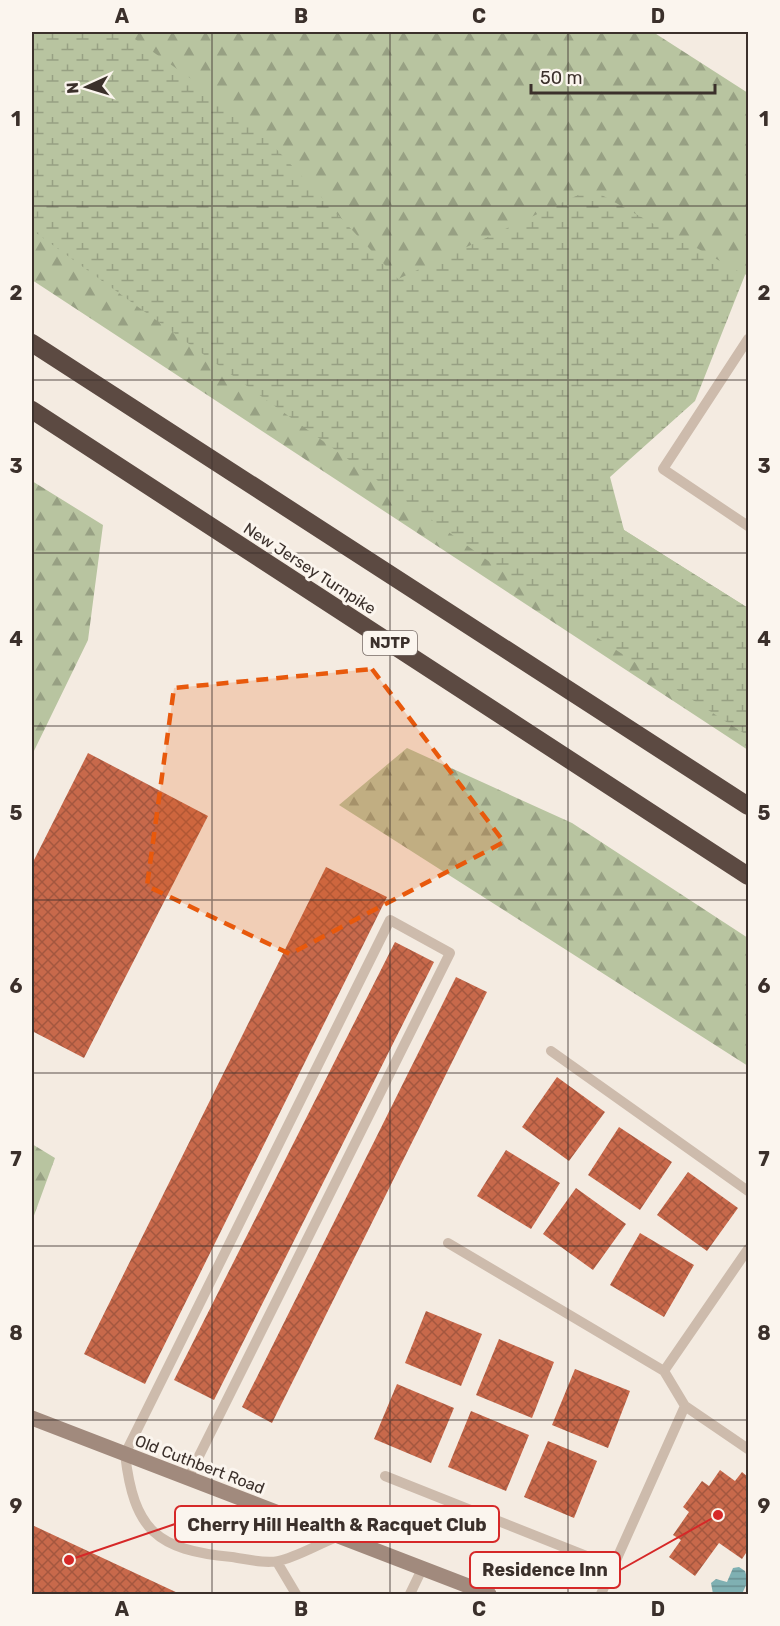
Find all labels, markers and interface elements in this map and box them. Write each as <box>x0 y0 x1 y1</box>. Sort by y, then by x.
text: A <box>115 4 130 28</box>
text: B <box>294 4 308 28</box>
text: C <box>472 4 486 28</box>
text: D <box>651 4 665 28</box>
north arrow <box>57 57 117 117</box>
scale bar <box>531 57 716 95</box>
text: 50 m <box>540 67 583 89</box>
text: N <box>63 82 82 94</box>
text: 1 <box>11 107 21 131</box>
text: 1 <box>759 107 769 131</box>
text: 2 <box>10 281 23 305</box>
text: 2 <box>758 281 771 305</box>
text: 3 <box>9 454 23 478</box>
text: 3 <box>757 454 771 478</box>
street label: New Jersey Turnpike <box>240 519 379 618</box>
text: 4 <box>9 627 23 651</box>
text: 4 <box>757 627 771 651</box>
road number: NJTP <box>363 631 417 655</box>
text: 5 <box>10 801 23 825</box>
text: 5 <box>758 801 771 825</box>
text: 6 <box>9 974 23 998</box>
text: 6 <box>757 974 771 998</box>
text: 7 <box>10 1147 22 1171</box>
text: 7 <box>758 1147 770 1171</box>
text: 8 <box>9 1321 23 1345</box>
text: 8 <box>757 1321 771 1345</box>
street label: Old Cuthbert Road <box>132 1431 267 1498</box>
text: 9 <box>10 1494 23 1518</box>
text: 9 <box>758 1494 771 1518</box>
callout: Cherry Hill Health & Racquet Club <box>175 1506 499 1542</box>
text: Cherry Hill Health & Racquet Club <box>187 1514 487 1536</box>
callout: Residence Inn <box>470 1552 620 1588</box>
text: Residence Inn <box>482 1559 608 1581</box>
text: A <box>115 1597 130 1621</box>
text: B <box>294 1597 308 1621</box>
text: C <box>472 1597 486 1621</box>
text: D <box>651 1597 665 1621</box>

